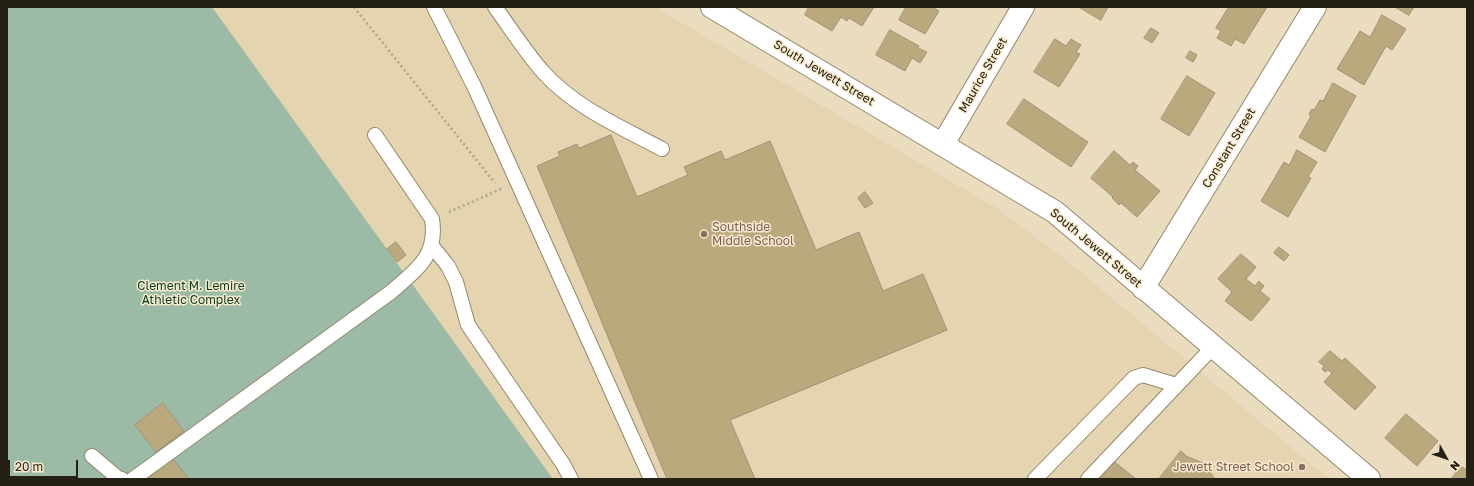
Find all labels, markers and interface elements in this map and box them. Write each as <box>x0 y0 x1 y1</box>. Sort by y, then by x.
street label: Maurice Street <box>956 35 1010 115</box>
street label: South Jewett Street <box>771 37 877 109</box>
street label: Constant Street <box>1199 105 1259 191</box>
street label: South Jewett Street <box>1047 205 1145 291</box>
place label: Southside Middle School <box>712 220 794 248</box>
marker: Southside Middle School <box>699 229 709 239</box>
park label: Clement M. Lemire Athletic Complex <box>137 279 245 307</box>
north arrow <box>1426 438 1466 478</box>
scale bar <box>10 452 80 478</box>
text: 20 m <box>15 459 43 474</box>
text: N <box>1448 459 1463 473</box>
place label: Jewett Street School <box>1173 460 1294 474</box>
marker: Jewett Street School <box>1297 462 1307 472</box>

